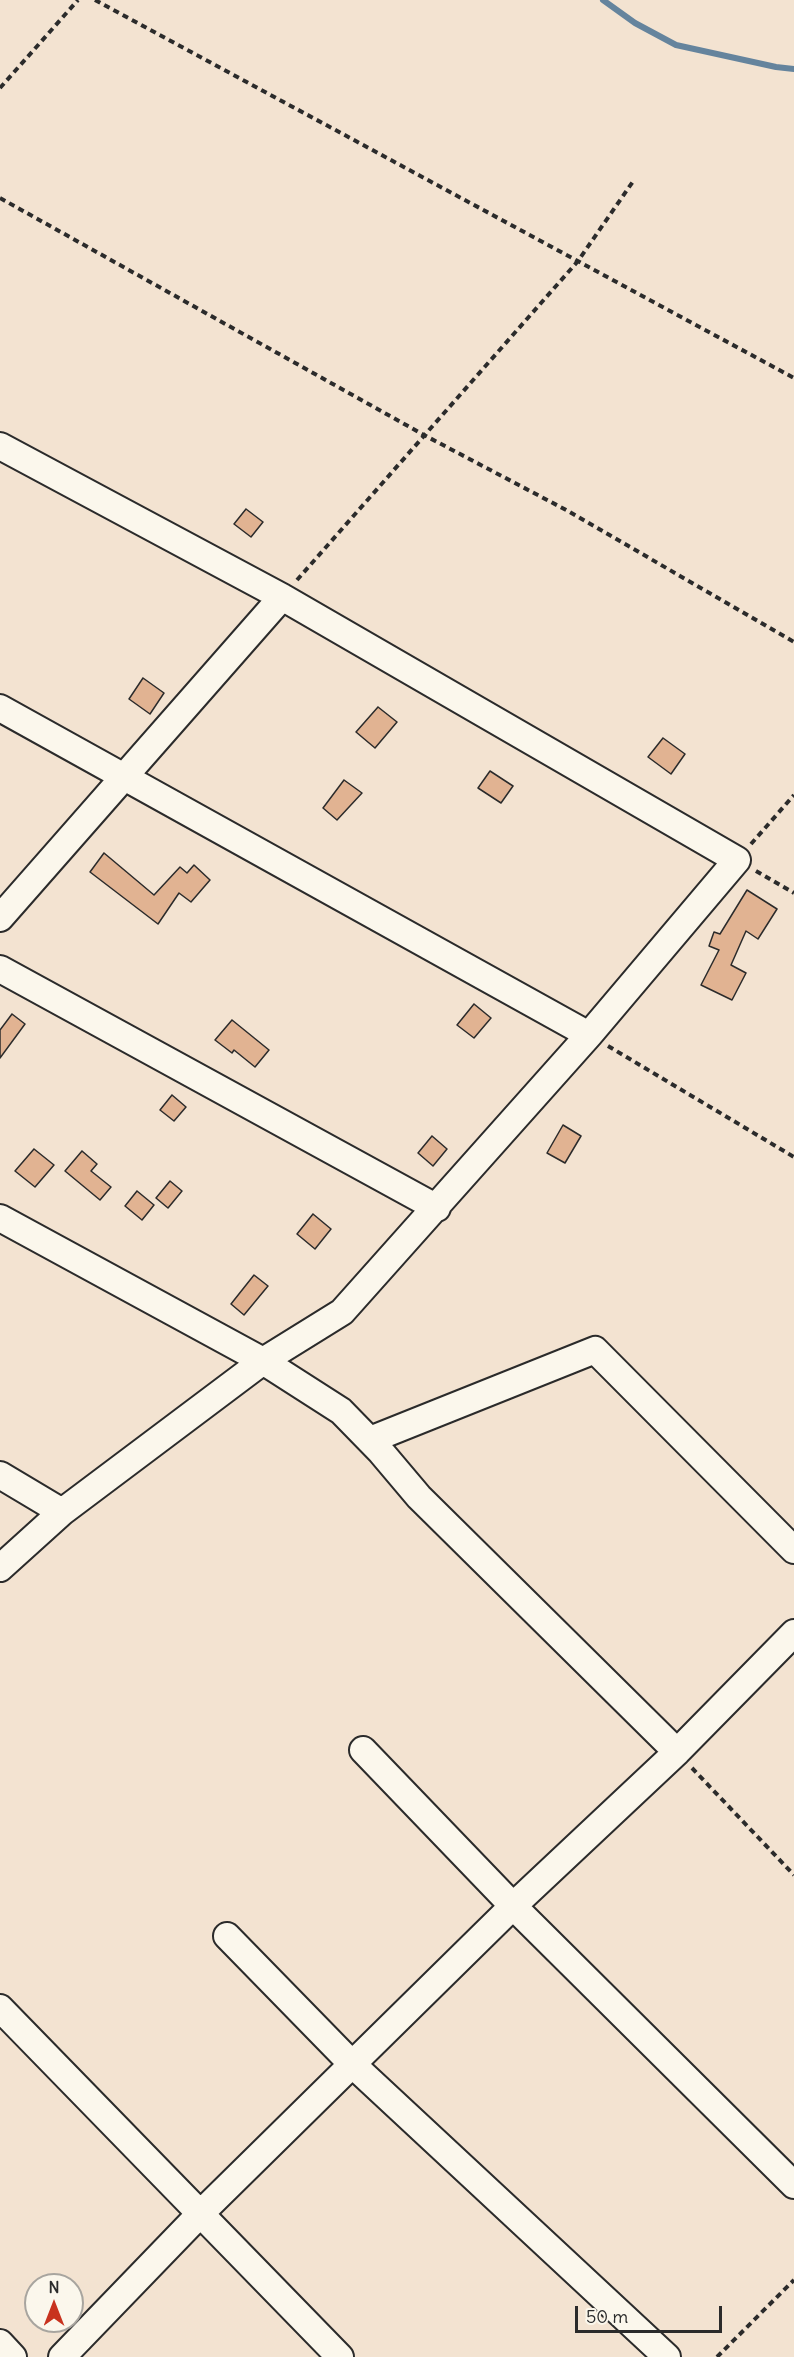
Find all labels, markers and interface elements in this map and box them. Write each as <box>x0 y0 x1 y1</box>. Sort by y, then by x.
north arrow <box>24 2273 84 2333</box>
text: N <box>48 2277 60 2297</box>
scale bar <box>578 2294 725 2332</box>
text: 50 m <box>586 2305 628 2328</box>

